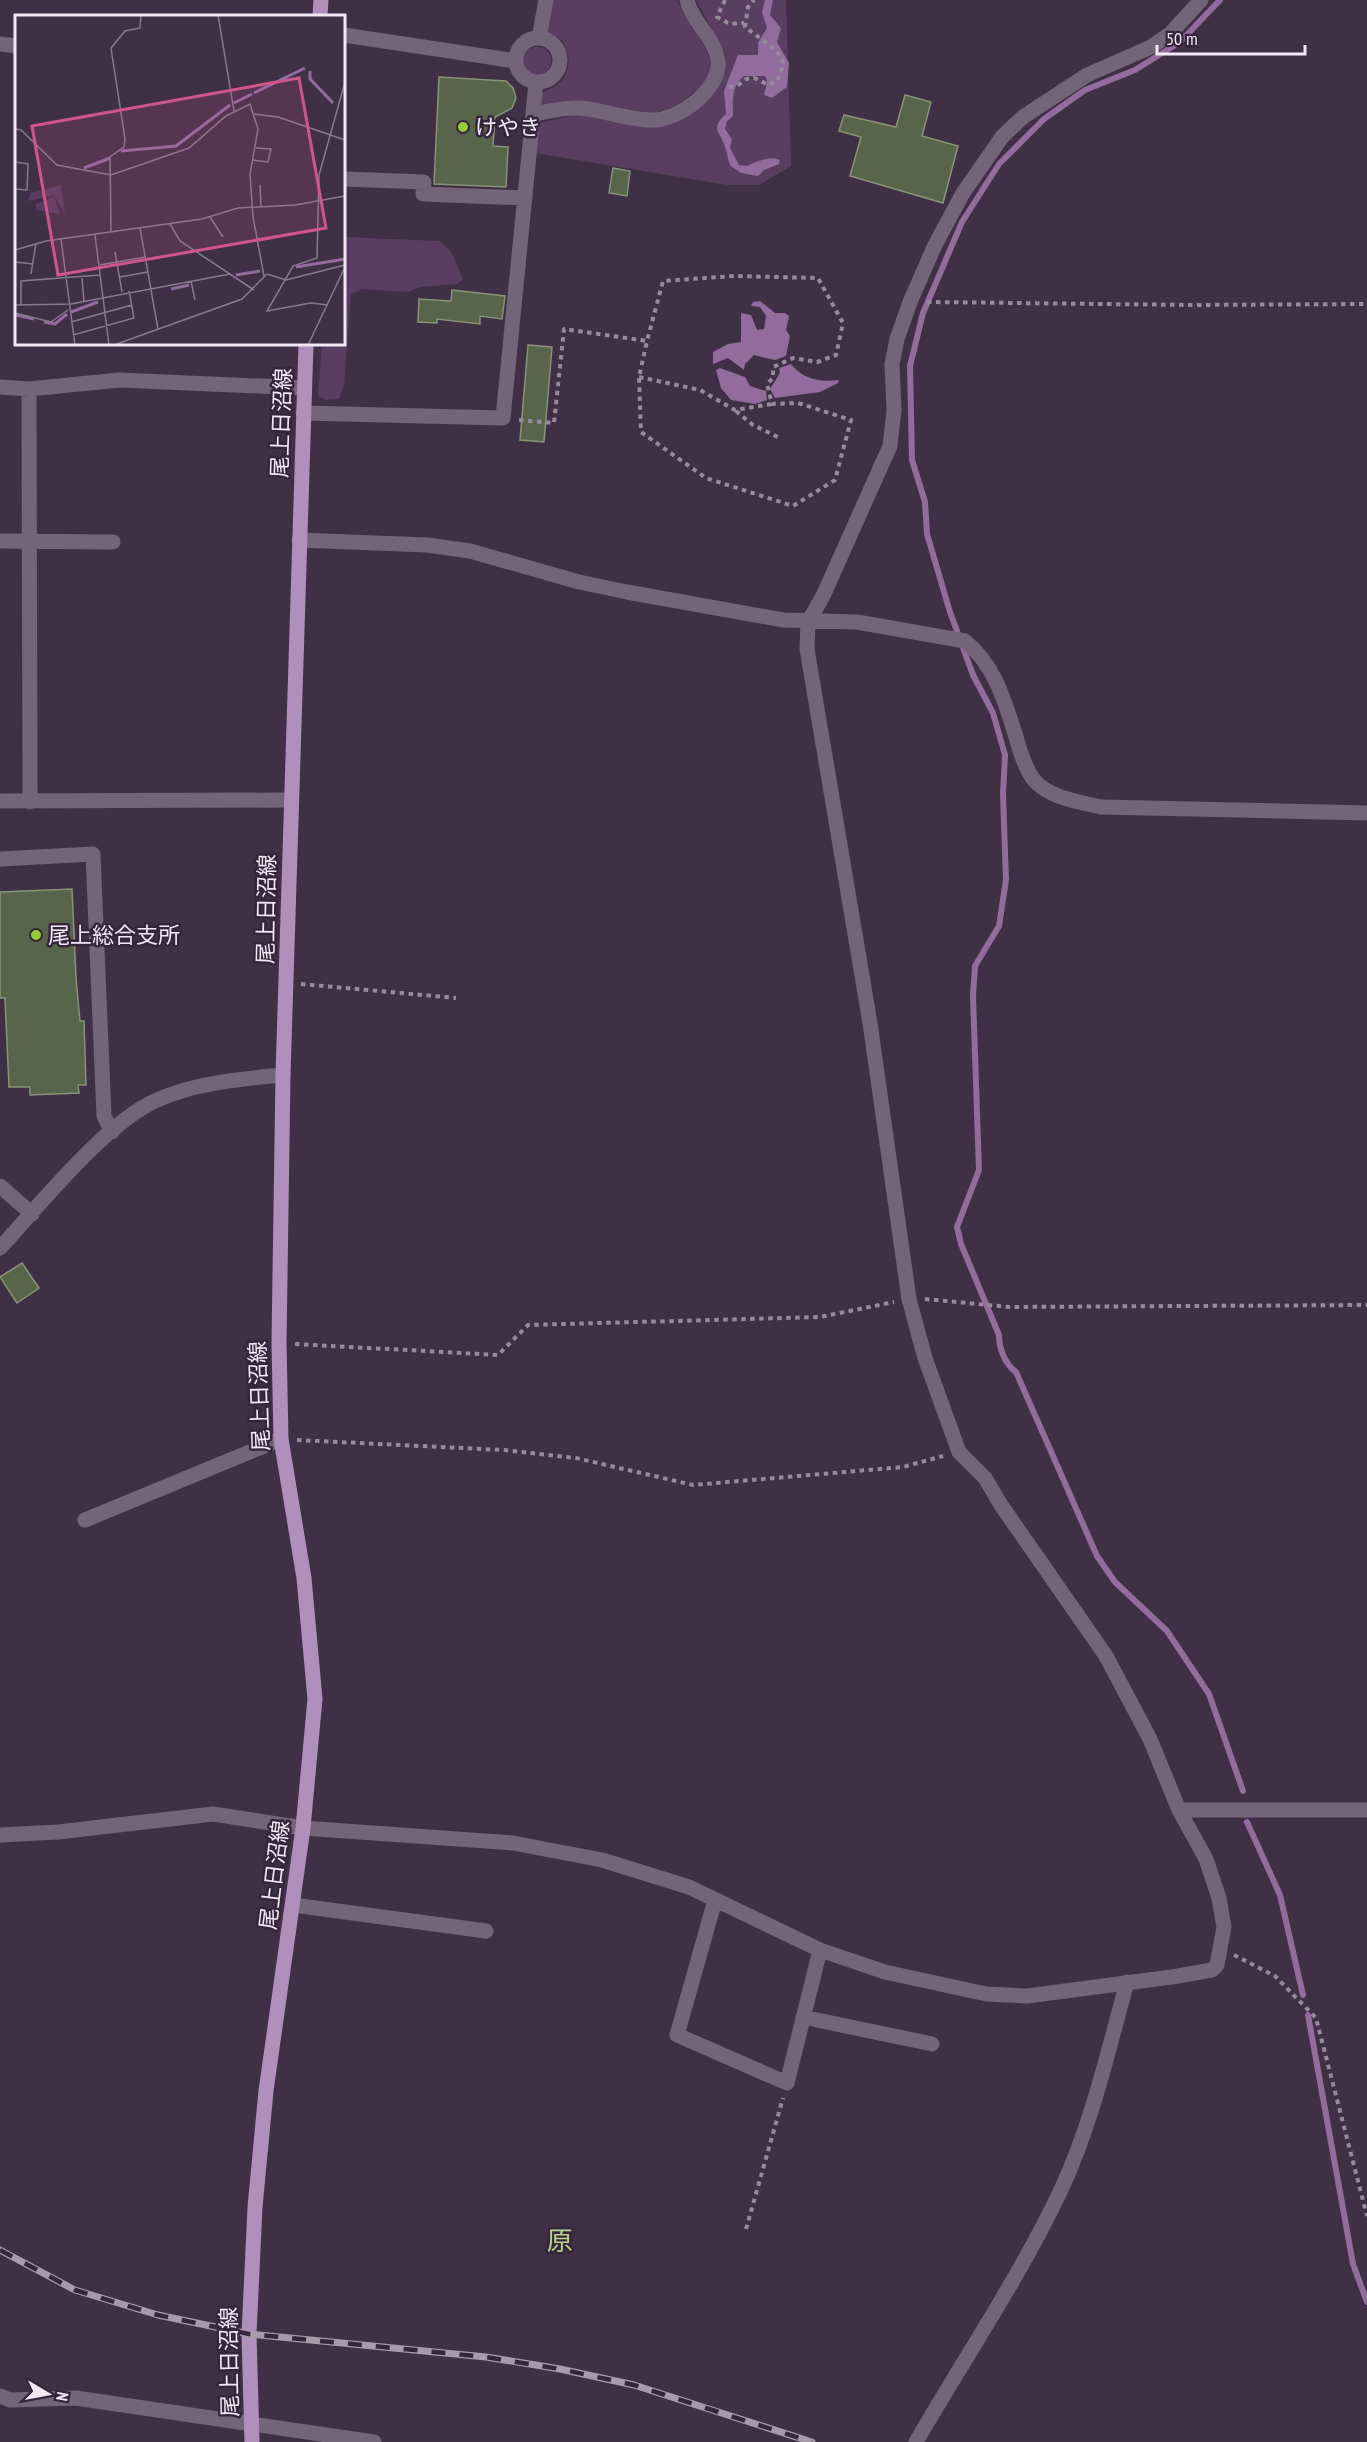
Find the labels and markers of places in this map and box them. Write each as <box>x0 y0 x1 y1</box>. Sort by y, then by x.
place label: けやき <box>475 113 541 141</box>
marker: けやき <box>456 120 470 134</box>
place label: 尾上総合支所 <box>48 921 180 949</box>
marker: 尾上総合支所 <box>29 928 43 942</box>

